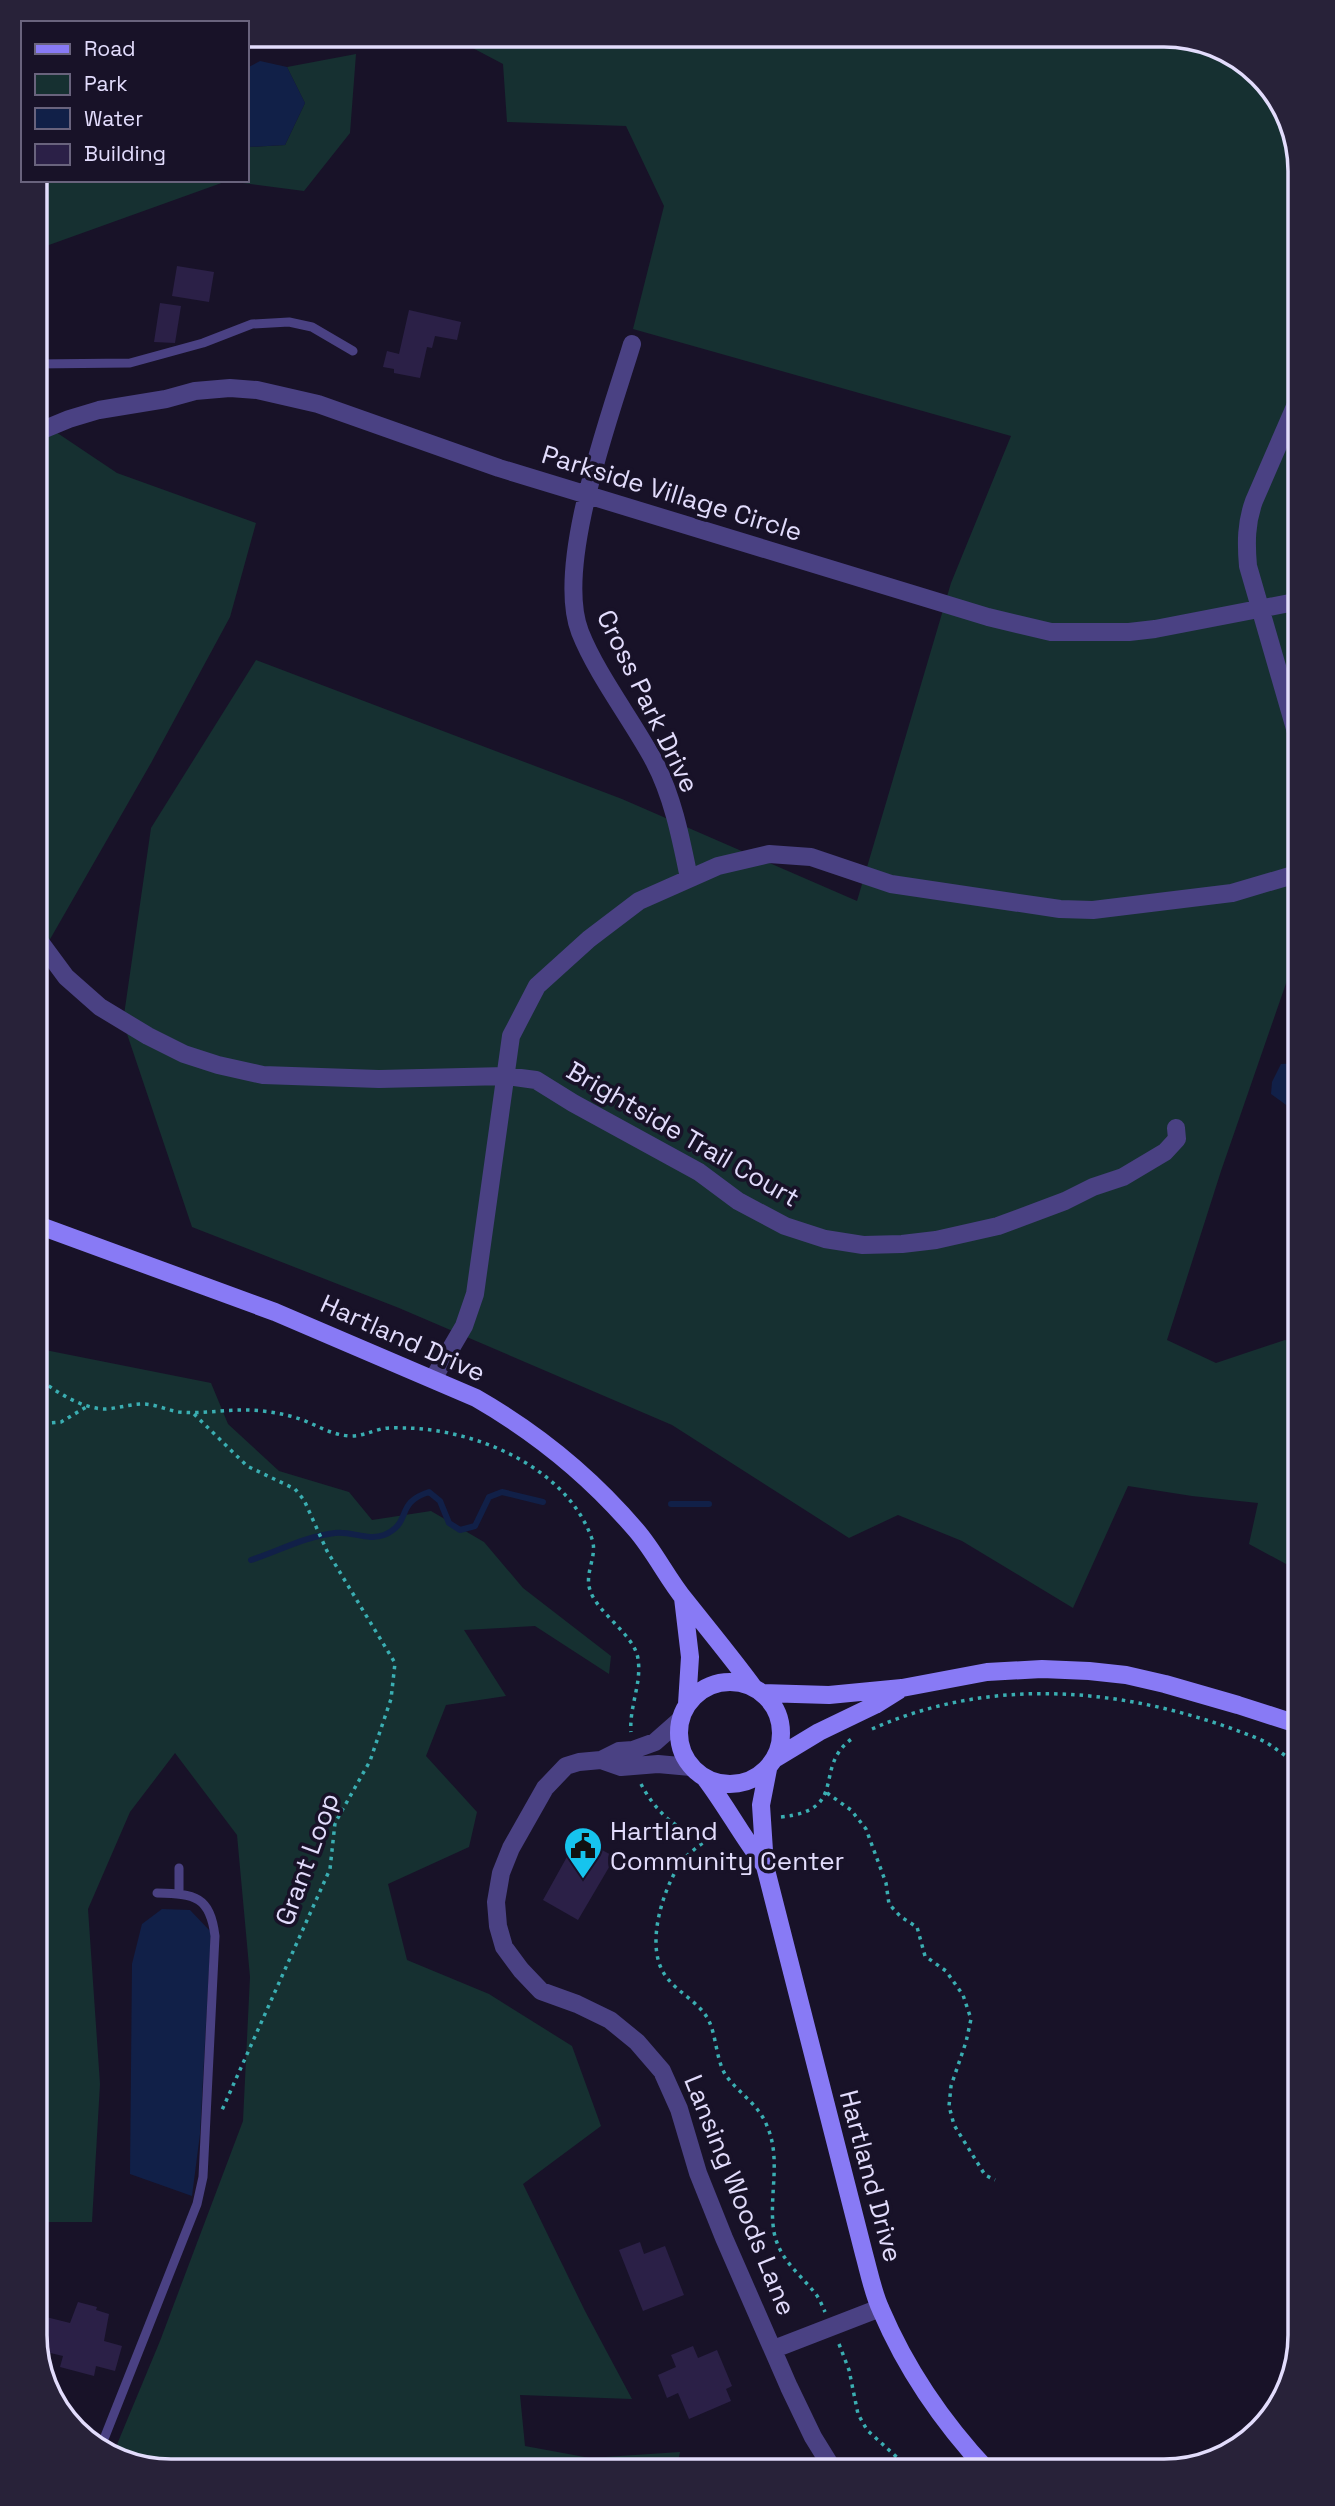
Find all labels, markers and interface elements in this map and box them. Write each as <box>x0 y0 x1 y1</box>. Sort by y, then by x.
legend <box>21 21 248 182</box>
text: Road <box>84 35 136 62</box>
text: Park <box>84 70 128 97</box>
text: Water <box>84 105 143 132</box>
text: Building <box>84 140 166 167</box>
street label: Parkside Village Circle <box>538 437 806 549</box>
street label: Cross Park Drive <box>589 604 707 798</box>
street label: Brightside Trail Court <box>560 1053 806 1215</box>
street label: Hartland Drive <box>315 1287 491 1389</box>
street label: Grant Loop <box>267 1788 347 1930</box>
place label: Hartland Community Center <box>610 1814 844 1878</box>
public building icon: Hartland Community Center <box>562 1825 604 1880</box>
street label: Lansing Woods Lane <box>676 2070 804 2320</box>
street label: Hartland Drive <box>832 2086 910 2266</box>

